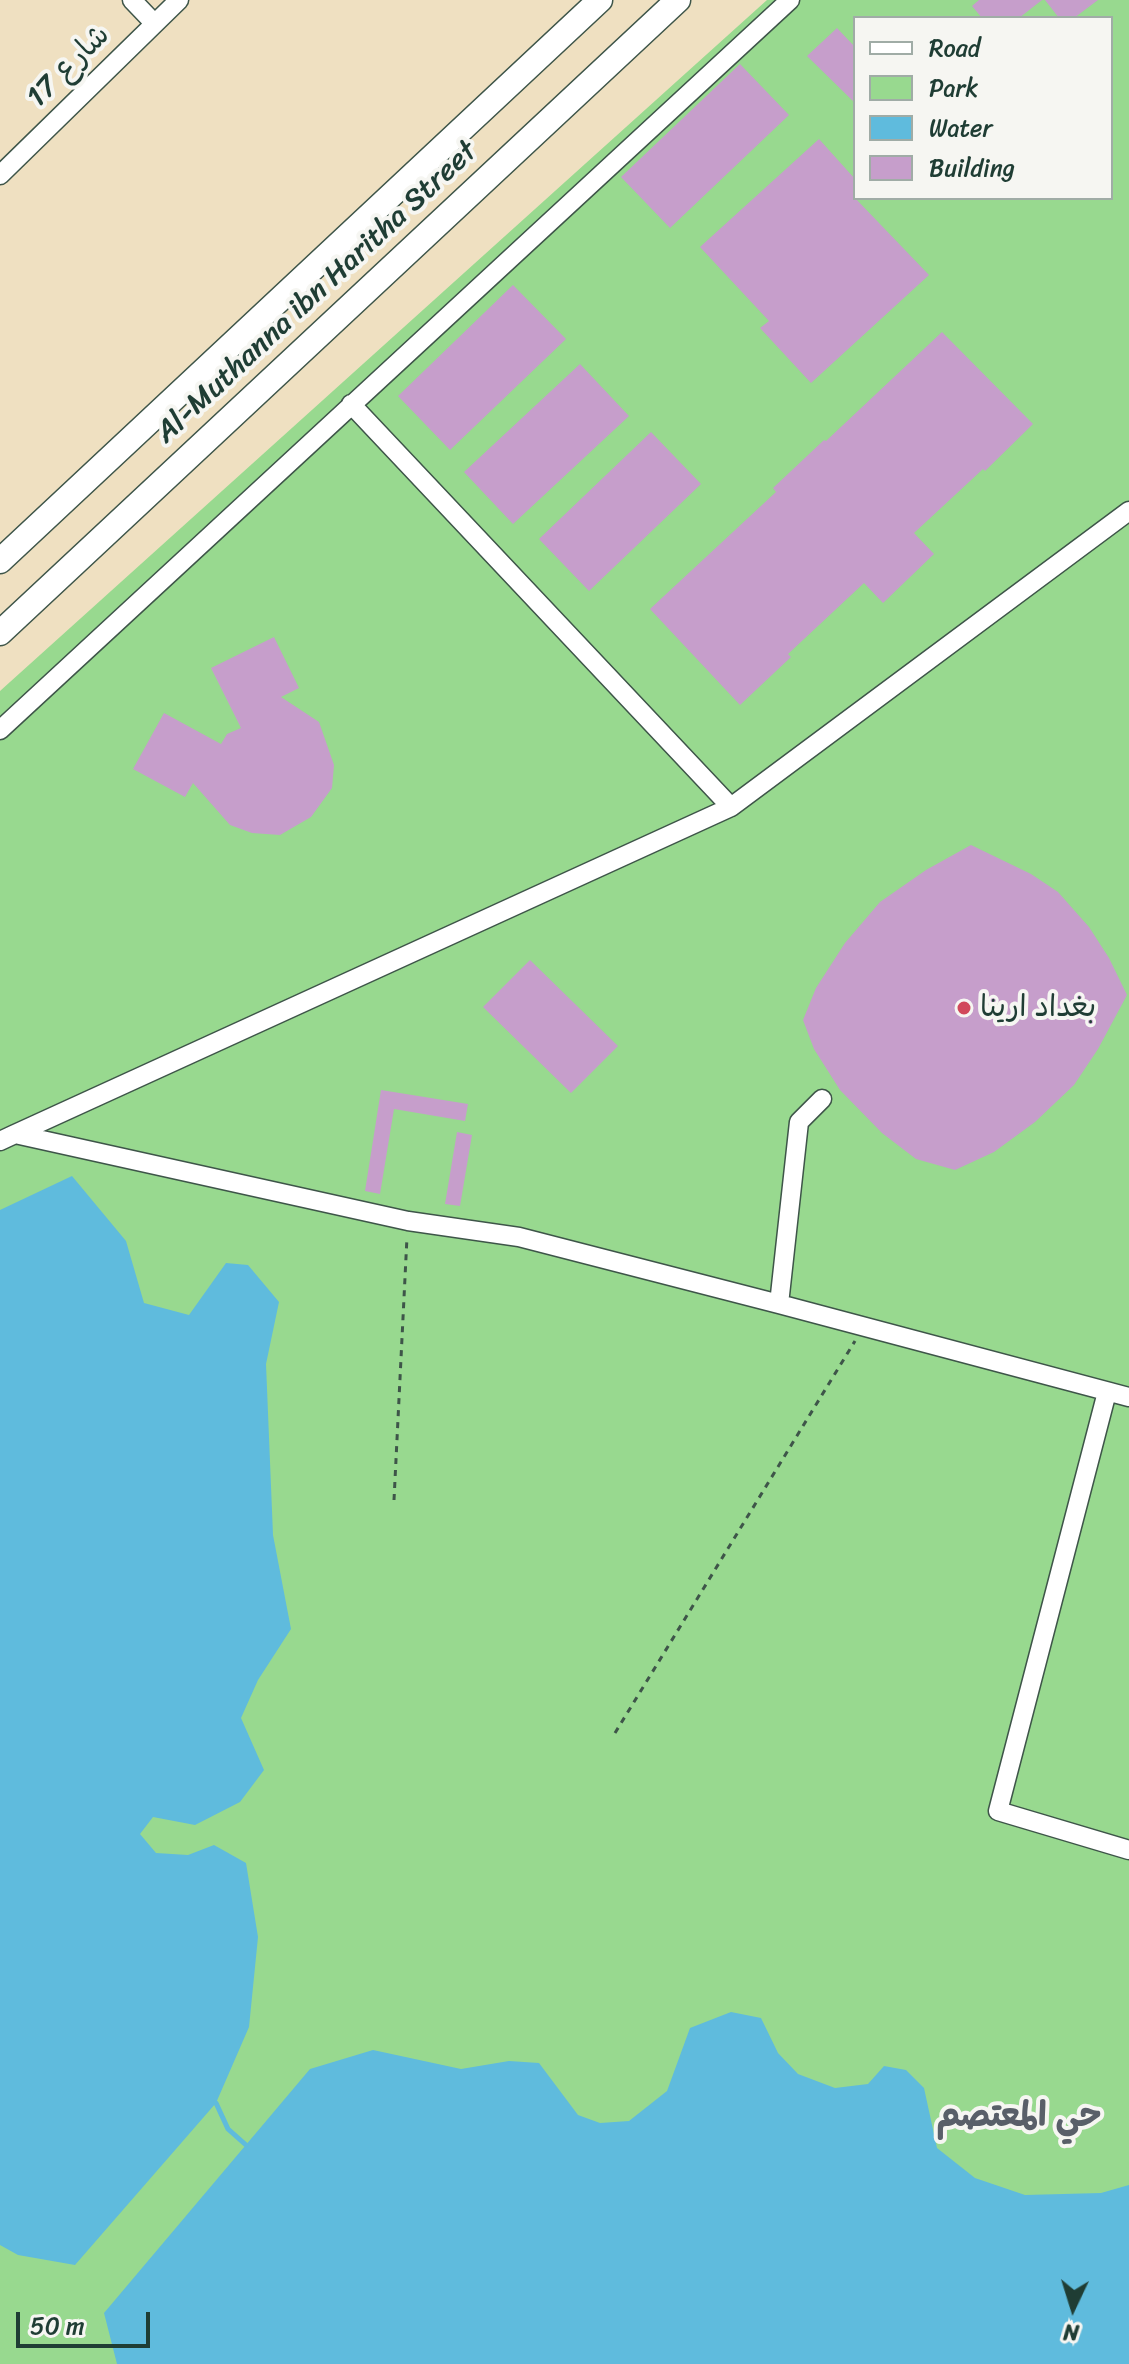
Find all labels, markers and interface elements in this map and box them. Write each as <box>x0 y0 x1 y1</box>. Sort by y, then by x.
legend <box>853 16 1113 200</box>
street label: شارع 17 <box>20 18 118 116</box>
text: Road <box>929 27 980 69</box>
text: Park <box>929 67 978 109</box>
text: Water <box>929 107 992 149</box>
street label: Al-Muthanna ibn Haritha Street <box>149 134 485 452</box>
text: Building <box>929 147 1015 189</box>
place label: بغداد ارينا <box>980 990 1096 1026</box>
marker: بغداد ارينا <box>955 999 973 1017</box>
district label: حي المعتصم <box>936 2097 1102 2137</box>
north arrow <box>1033 2268 1113 2348</box>
scale bar <box>20 2296 154 2346</box>
text: 50 m <box>30 2305 85 2347</box>
text: N <box>1062 2312 1080 2352</box>

